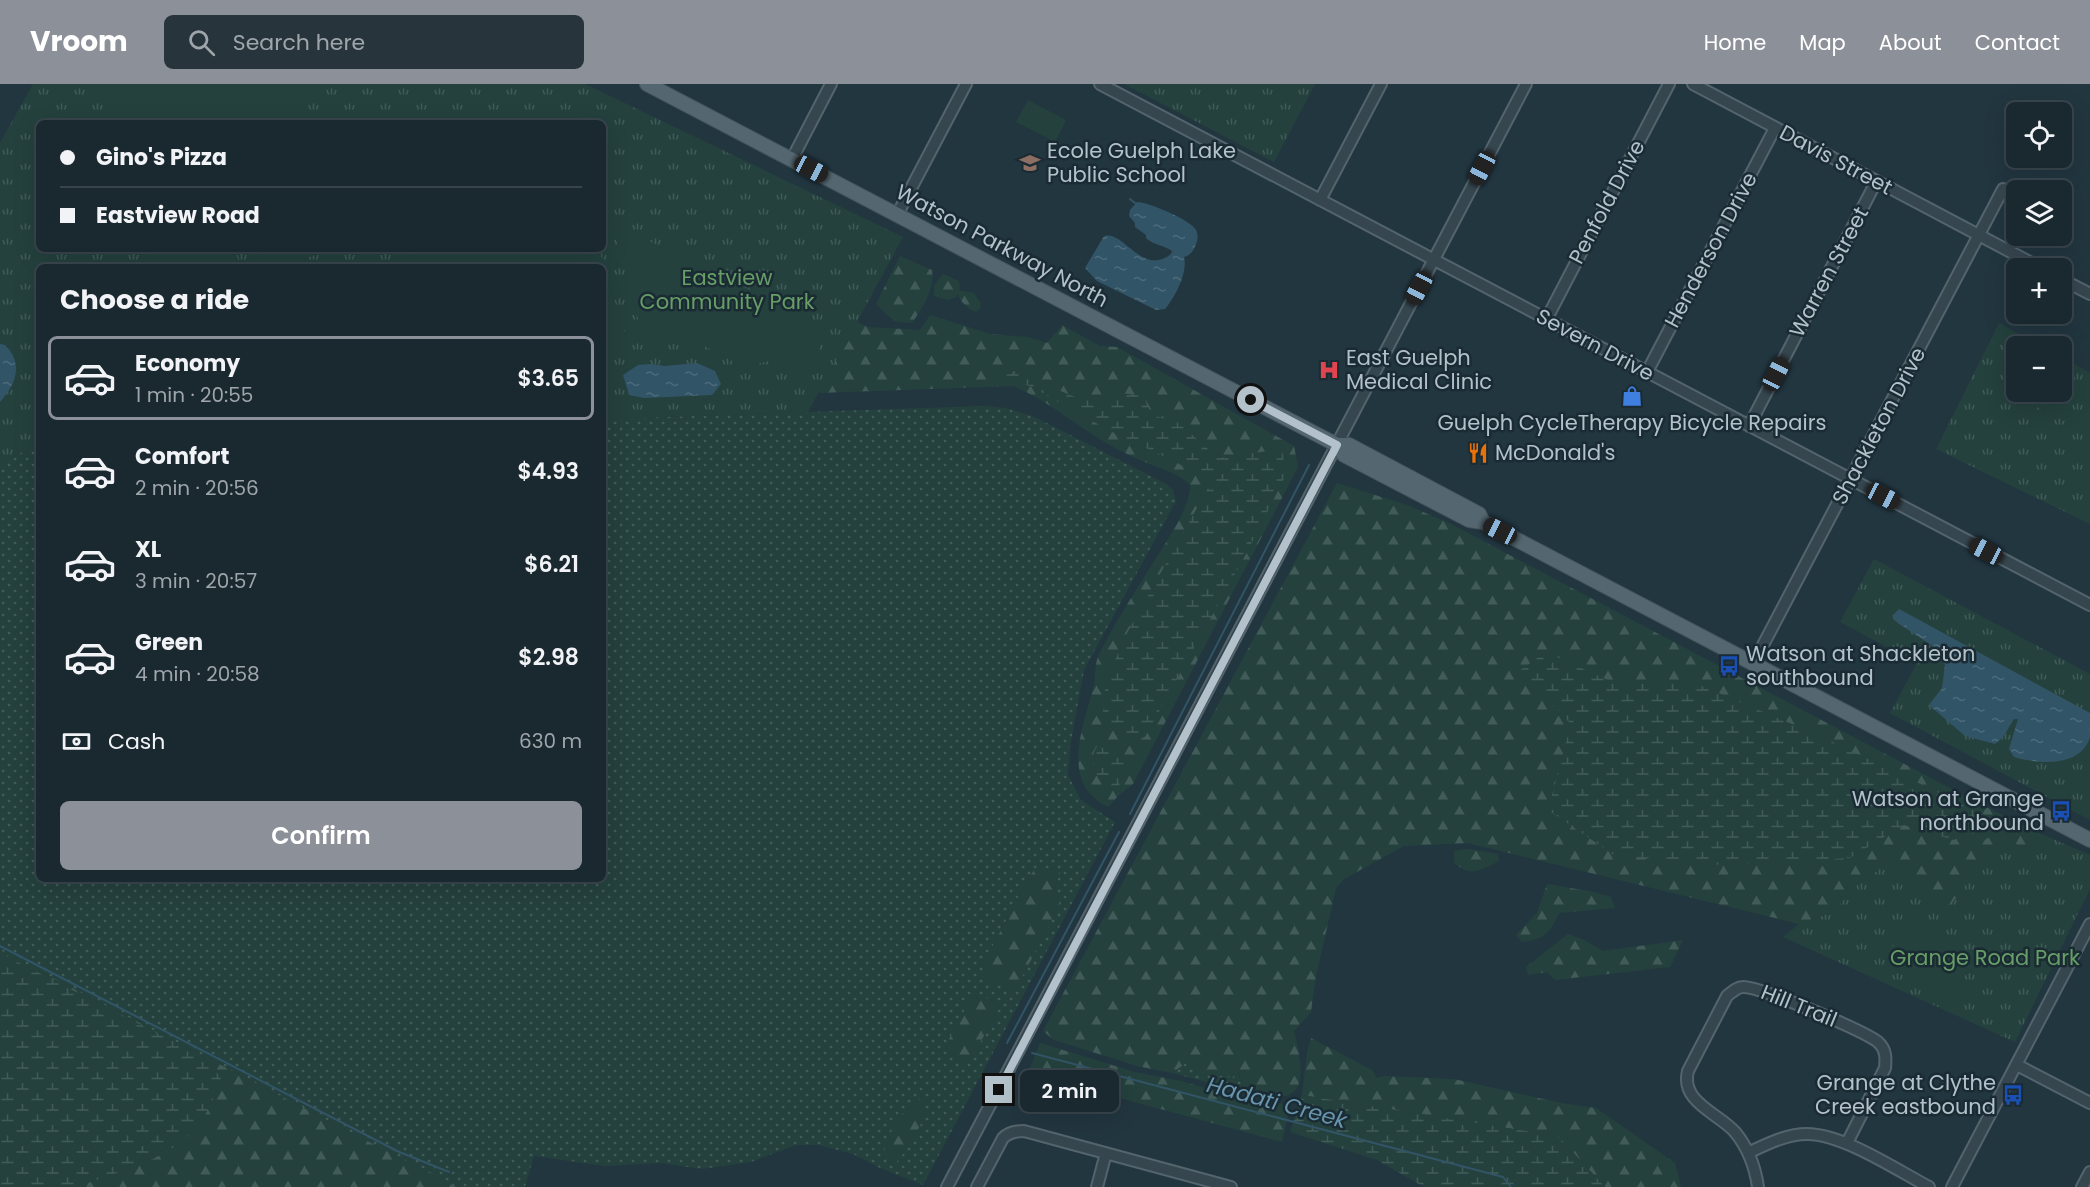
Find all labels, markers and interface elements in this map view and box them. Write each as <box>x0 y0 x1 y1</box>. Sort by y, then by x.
search box <box>164 15 584 69</box>
text: Vroom <box>30 22 128 61</box>
icon: search <box>185 26 218 59</box>
text: Search here <box>233 27 365 58</box>
text: Home <box>1704 28 1766 57</box>
text: Map <box>1799 28 1846 57</box>
text: About <box>1879 28 1942 57</box>
text: Contact <box>1975 28 2060 57</box>
map controls <box>2006 102 2072 402</box>
button: locate <box>2006 102 2072 168</box>
street label: Davis Street <box>1775 118 1898 201</box>
street label: Penfold Drive <box>1562 135 1651 269</box>
place label: Ecole Guelph Lake Public School <box>1047 136 1236 189</box>
text: Gino's Pizza <box>96 142 227 173</box>
car <box>1466 148 1498 188</box>
school or university icon: Ecole Guelph Lake Public School <box>1018 151 1042 175</box>
car <box>791 153 831 185</box>
street label: Henderson Drive <box>1657 167 1764 333</box>
street label: Watson Parkway North <box>891 177 1114 314</box>
button: layers <box>2006 180 2072 246</box>
text: Eastview Road <box>96 200 260 231</box>
street label: Warren Street <box>1782 201 1875 342</box>
button: + <box>2006 258 2072 324</box>
park label: Eastview Community Park <box>639 263 815 316</box>
car <box>1403 268 1435 308</box>
text: Choose a ride <box>60 281 249 318</box>
street label: Severn Drive <box>1531 301 1659 388</box>
button: − <box>2006 336 2072 402</box>
street label: Shackleton Drive <box>1825 342 1932 510</box>
place label: East Guelph Medical Clinic <box>1346 343 1492 396</box>
text: Economy <box>135 348 240 379</box>
icon: car <box>63 351 117 405</box>
car <box>1760 354 1792 394</box>
hospital icon: East Guelph Medical Clinic <box>1317 358 1341 382</box>
text: $3.65 <box>517 363 579 394</box>
text: 1 min · 20:55 <box>135 381 253 409</box>
shop icon: Guelph CycleTherapy Bicycle Repairs <box>1620 384 1644 408</box>
route start <box>1237 386 1264 413</box>
place label: Guelph CycleTherapy Bicycle Repairs <box>1438 408 1826 437</box>
place label: McDonald's <box>1495 438 1615 467</box>
text: Comfort <box>135 441 229 472</box>
restaurant icon: McDonald's <box>1466 441 1490 465</box>
icon: car <box>63 444 117 498</box>
text: $4.93 <box>517 456 579 487</box>
text: 2 min · 20:56 <box>135 474 259 502</box>
car <box>1863 480 1903 512</box>
car <box>1480 515 1520 547</box>
text: XL <box>135 534 161 565</box>
car <box>1966 535 2006 567</box>
icon: car <box>63 537 117 591</box>
text: $6.21 <box>524 549 579 580</box>
text: 3 min · 20:57 <box>135 567 257 595</box>
text: Green <box>135 627 203 658</box>
icon: car <box>63 630 117 684</box>
place label: Watson at Shackleton southbound <box>1746 639 1975 692</box>
text: $2.98 <box>518 642 579 673</box>
bus stop icon: Watson at Shackleton southbound <box>1717 654 1741 678</box>
text: 4 min · 20:58 <box>135 660 260 688</box>
icon: cash <box>60 725 93 758</box>
text: Cash <box>108 726 165 757</box>
text: 630 m <box>519 727 582 755</box>
place label: Watson at Grange northbound <box>1852 784 2044 837</box>
bus stop icon: Watson at Grange northbound <box>2049 799 2073 823</box>
button: Confirm <box>60 801 582 870</box>
park label: Grange Road Park <box>1890 943 2080 972</box>
street label: Hill Trail <box>1757 977 1841 1034</box>
place label: Grange at Clythe Creek eastbound <box>1815 1068 1996 1121</box>
callout: 2 min <box>1020 1069 1119 1111</box>
water label: Hadati Creek <box>1204 1069 1352 1136</box>
route end <box>985 1076 1012 1103</box>
text: 2 min <box>1042 1077 1097 1105</box>
bus stop icon: Grange at Clythe Creek eastbound <box>2001 1083 2025 1107</box>

